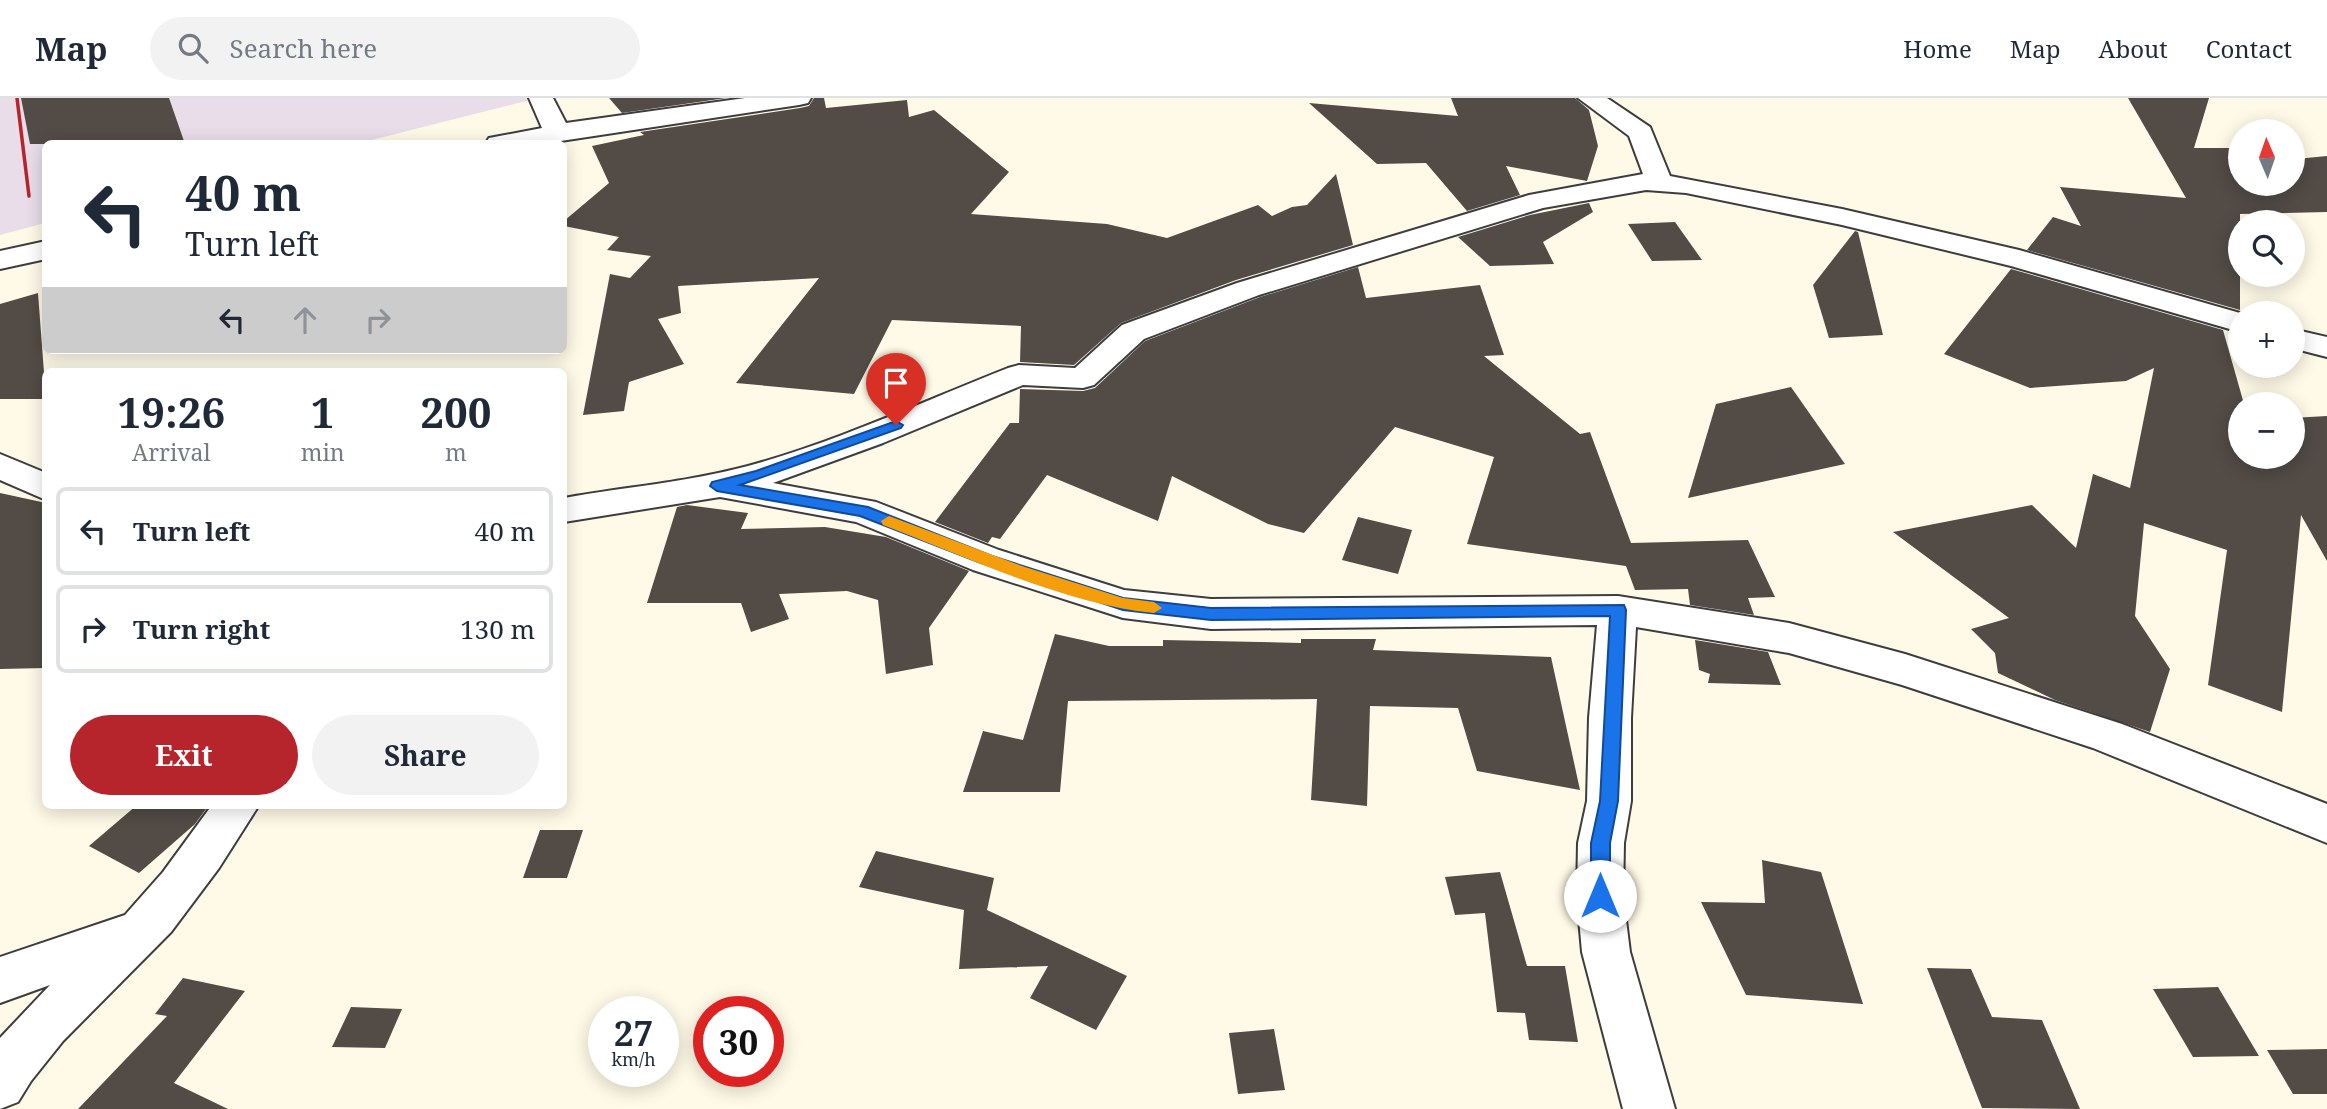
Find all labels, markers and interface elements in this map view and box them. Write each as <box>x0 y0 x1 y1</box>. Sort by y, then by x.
search box <box>150 17 640 80</box>
text: Map <box>35 26 108 71</box>
icon: search <box>174 29 212 67</box>
text: Search here <box>230 30 377 66</box>
text: Home <box>1903 32 1972 65</box>
text: Map <box>2010 32 2061 65</box>
text: About <box>2099 32 2168 65</box>
text: Contact <box>2206 32 2292 65</box>
north arrow <box>2228 119 2305 196</box>
map controls <box>2228 119 2305 469</box>
text: 40 m <box>185 159 301 225</box>
icon: left <box>70 168 161 259</box>
button: search <box>2228 210 2305 287</box>
text: Turn left <box>185 222 319 265</box>
icon: left <box>213 301 251 339</box>
icon: ahead <box>286 301 324 339</box>
icon: right <box>359 301 397 339</box>
button: + <box>2228 301 2305 378</box>
pin <box>866 353 926 425</box>
icon: arrive <box>877 364 915 402</box>
text: 19:26 <box>118 383 225 440</box>
text: 1 <box>311 383 335 440</box>
text: 200 <box>420 383 491 440</box>
button: − <box>2228 392 2305 469</box>
text: Arrival <box>132 436 211 468</box>
text: min <box>301 436 345 468</box>
text: m <box>445 436 467 468</box>
icon: left <box>74 512 112 550</box>
text: Turn left <box>133 513 250 549</box>
text: 40 m <box>475 513 535 549</box>
icon: right <box>74 610 112 648</box>
text: Turn right <box>133 611 270 647</box>
text: 130 m <box>460 611 535 647</box>
button: Exit <box>70 715 298 795</box>
button: Share <box>312 715 539 795</box>
position arrow <box>1563 859 1637 933</box>
speed limit sign: 30 <box>693 996 784 1087</box>
text: 27 <box>614 1009 653 1056</box>
text: km/h <box>611 1047 656 1071</box>

